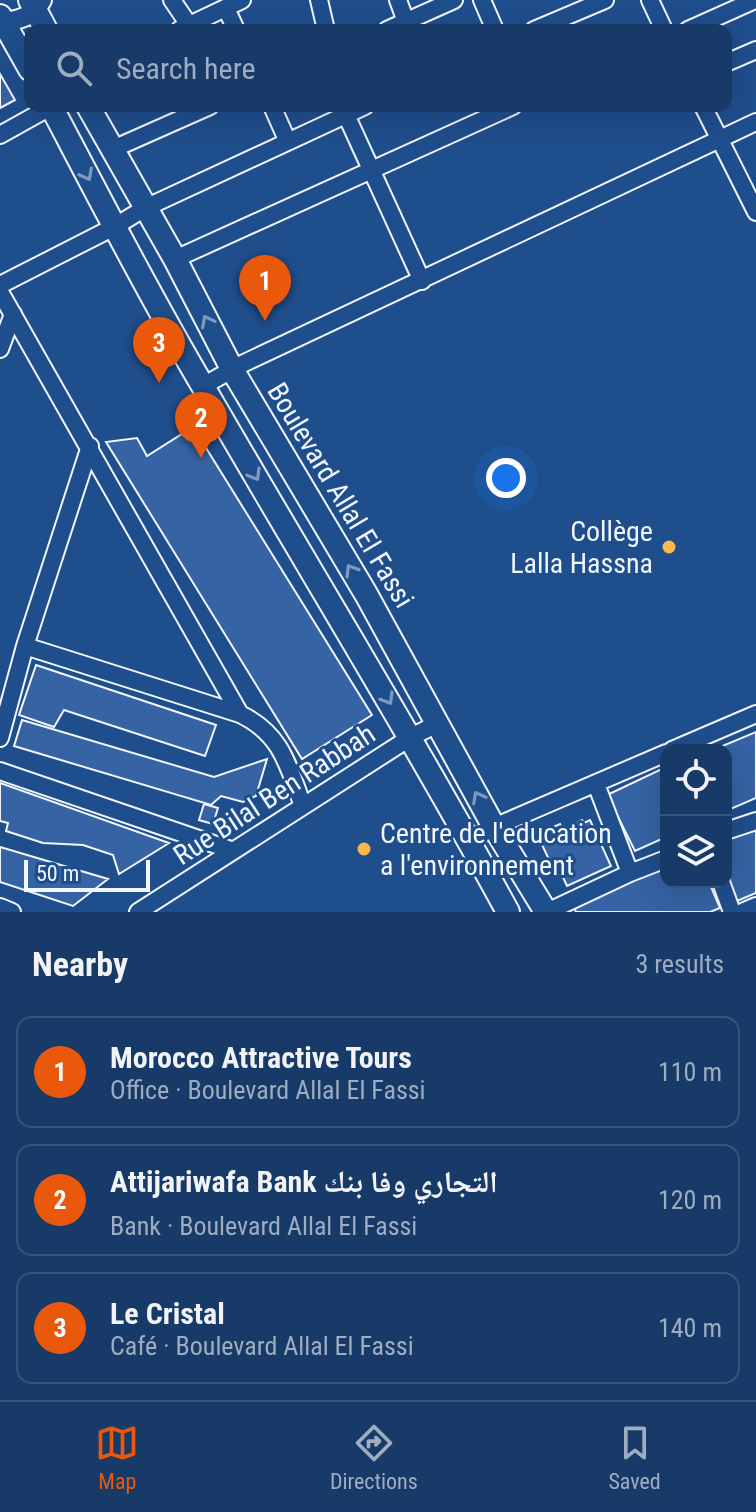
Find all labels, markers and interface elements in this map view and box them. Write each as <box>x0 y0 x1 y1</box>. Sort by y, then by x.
search box <box>24 24 732 112</box>
icon: search <box>52 46 96 90</box>
text: Search here <box>116 51 256 86</box>
one-way arrow <box>77 167 92 182</box>
pin: 1 <box>239 255 291 321</box>
one-way arrow <box>201 314 216 329</box>
pin: 3 <box>133 317 185 383</box>
street label: Boulevard Allal El Fassi <box>260 377 421 614</box>
pin: 2 <box>175 392 227 458</box>
your location <box>486 458 526 498</box>
one-way arrow <box>246 466 261 481</box>
place label: Collège Lalla Hassna <box>510 515 653 580</box>
marker: Collège Lalla Hassna <box>660 538 678 556</box>
one-way arrow <box>345 564 361 579</box>
one-way arrow <box>378 690 394 705</box>
street label: Rue Bilal Ben Rabbah <box>167 717 381 872</box>
map controls <box>660 744 732 888</box>
button: locate <box>660 744 732 816</box>
one-way arrow <box>472 790 487 805</box>
button: layers <box>660 816 732 888</box>
place label: Centre de l'education a l'environnement <box>380 817 612 882</box>
marker: Centre de l'education a l'environnement <box>355 840 373 858</box>
scale bar <box>24 856 150 892</box>
text: 50 m <box>36 861 79 886</box>
text: Nearby <box>32 944 128 984</box>
text: 3 results <box>635 949 724 979</box>
text: Morocco Attractive Tours <box>110 1040 412 1075</box>
text: 1 <box>53 1057 67 1087</box>
text: 110 m <box>658 1057 722 1087</box>
text: Office · Boulevard Allal El Fassi <box>110 1075 426 1105</box>
text: Attijariwafa Bank التجاري وفا بنك <box>110 1164 498 1199</box>
text: 2 <box>53 1185 67 1215</box>
text: 120 m <box>658 1185 722 1215</box>
text: Bank · Boulevard Allal El Fassi <box>110 1211 417 1241</box>
text: Le Cristal <box>110 1296 225 1331</box>
text: 3 <box>53 1313 67 1343</box>
text: 140 m <box>658 1313 722 1343</box>
text: Café · Boulevard Allal El Fassi <box>110 1331 414 1361</box>
tab: Map <box>95 1421 139 1494</box>
tab: Directions <box>330 1421 418 1494</box>
tab: Saved <box>608 1421 661 1494</box>

